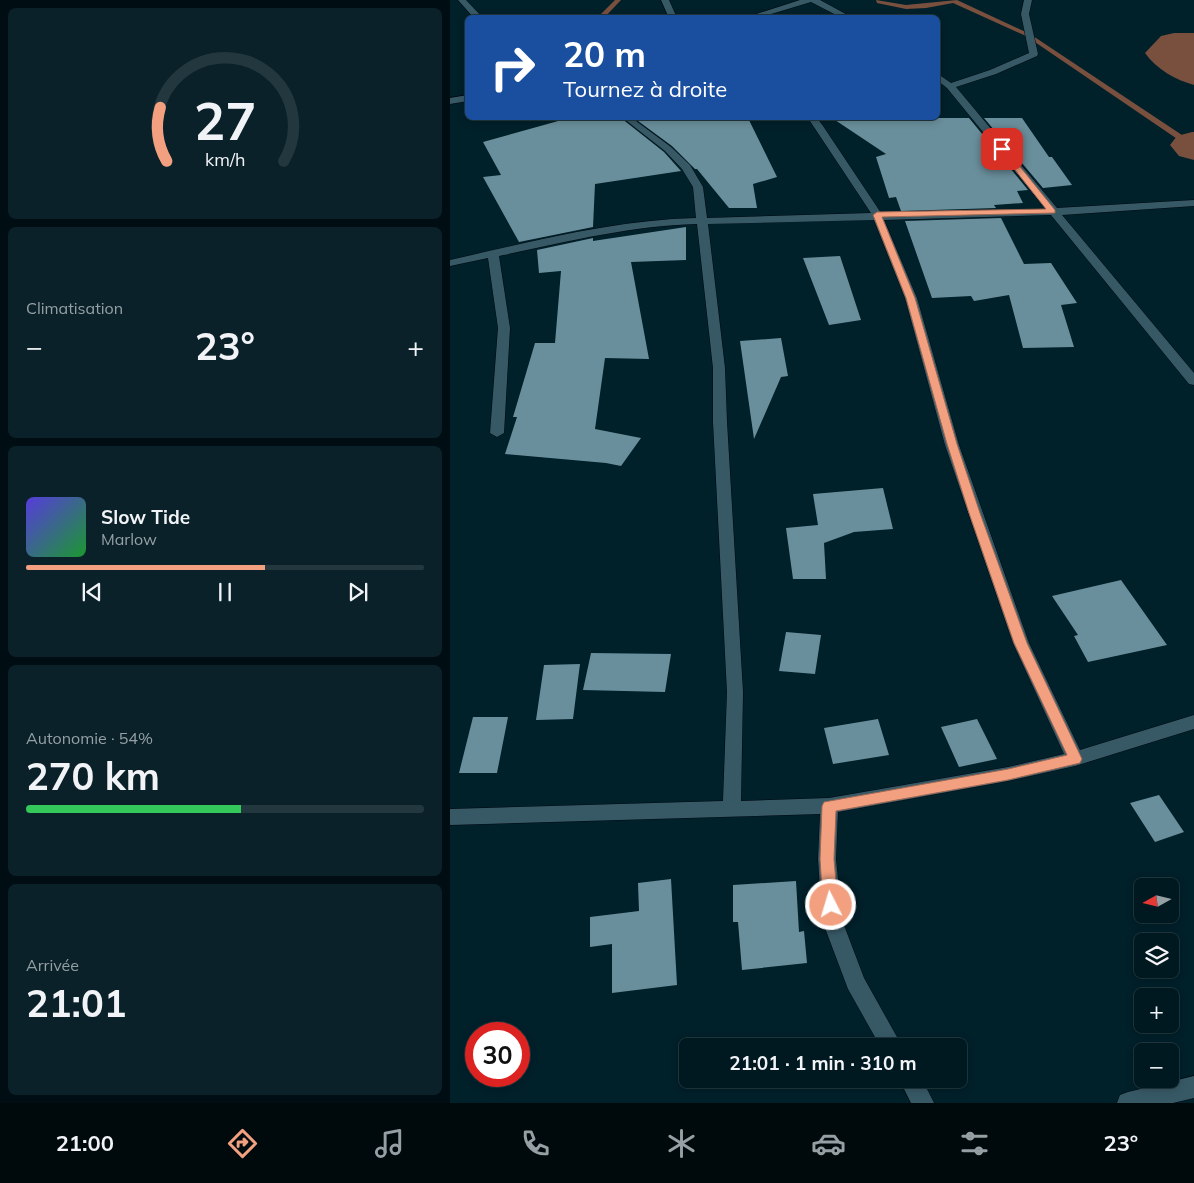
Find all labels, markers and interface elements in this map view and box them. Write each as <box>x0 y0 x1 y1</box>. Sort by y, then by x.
text: 20 m <box>563 32 646 76</box>
icon: right <box>480 35 545 100</box>
text: Tournez à droite <box>563 75 727 103</box>
text: 27 <box>194 88 256 153</box>
pin <box>981 128 1023 170</box>
icon: arrive <box>988 135 1016 163</box>
text: km/h <box>205 148 245 170</box>
text: Climatisation <box>26 298 123 318</box>
text: 23° <box>195 322 255 370</box>
text: − <box>26 329 43 364</box>
text: + <box>407 329 424 364</box>
text: Slow Tide <box>101 505 190 529</box>
text: Marlow <box>101 529 157 549</box>
icon: previous <box>78 578 106 606</box>
icon: pause <box>211 578 239 606</box>
icon: next <box>344 578 372 606</box>
text: Autonomie · 54% <box>26 728 153 748</box>
text: 270 km <box>26 752 160 800</box>
position arrow <box>804 878 856 930</box>
north arrow <box>1134 878 1179 922</box>
map controls <box>1134 878 1179 1088</box>
button: layers <box>1134 933 1179 978</box>
text: Arrivée <box>26 955 79 975</box>
text: 21:01 <box>26 979 127 1027</box>
button: + <box>1134 988 1179 1033</box>
speed limit sign: 30 <box>465 1022 530 1087</box>
button: − <box>1134 1043 1179 1088</box>
text: 21:01 · 1 min · 310 m <box>729 1051 917 1075</box>
icon: directions <box>225 1126 260 1161</box>
icon: music <box>372 1126 407 1161</box>
icon: phone <box>518 1126 553 1161</box>
icon: climate <box>664 1126 699 1161</box>
icon: car <box>811 1126 846 1161</box>
icon: filters <box>957 1126 992 1161</box>
text: 21:00 <box>56 1129 114 1157</box>
text: 23° <box>1103 1129 1138 1157</box>

